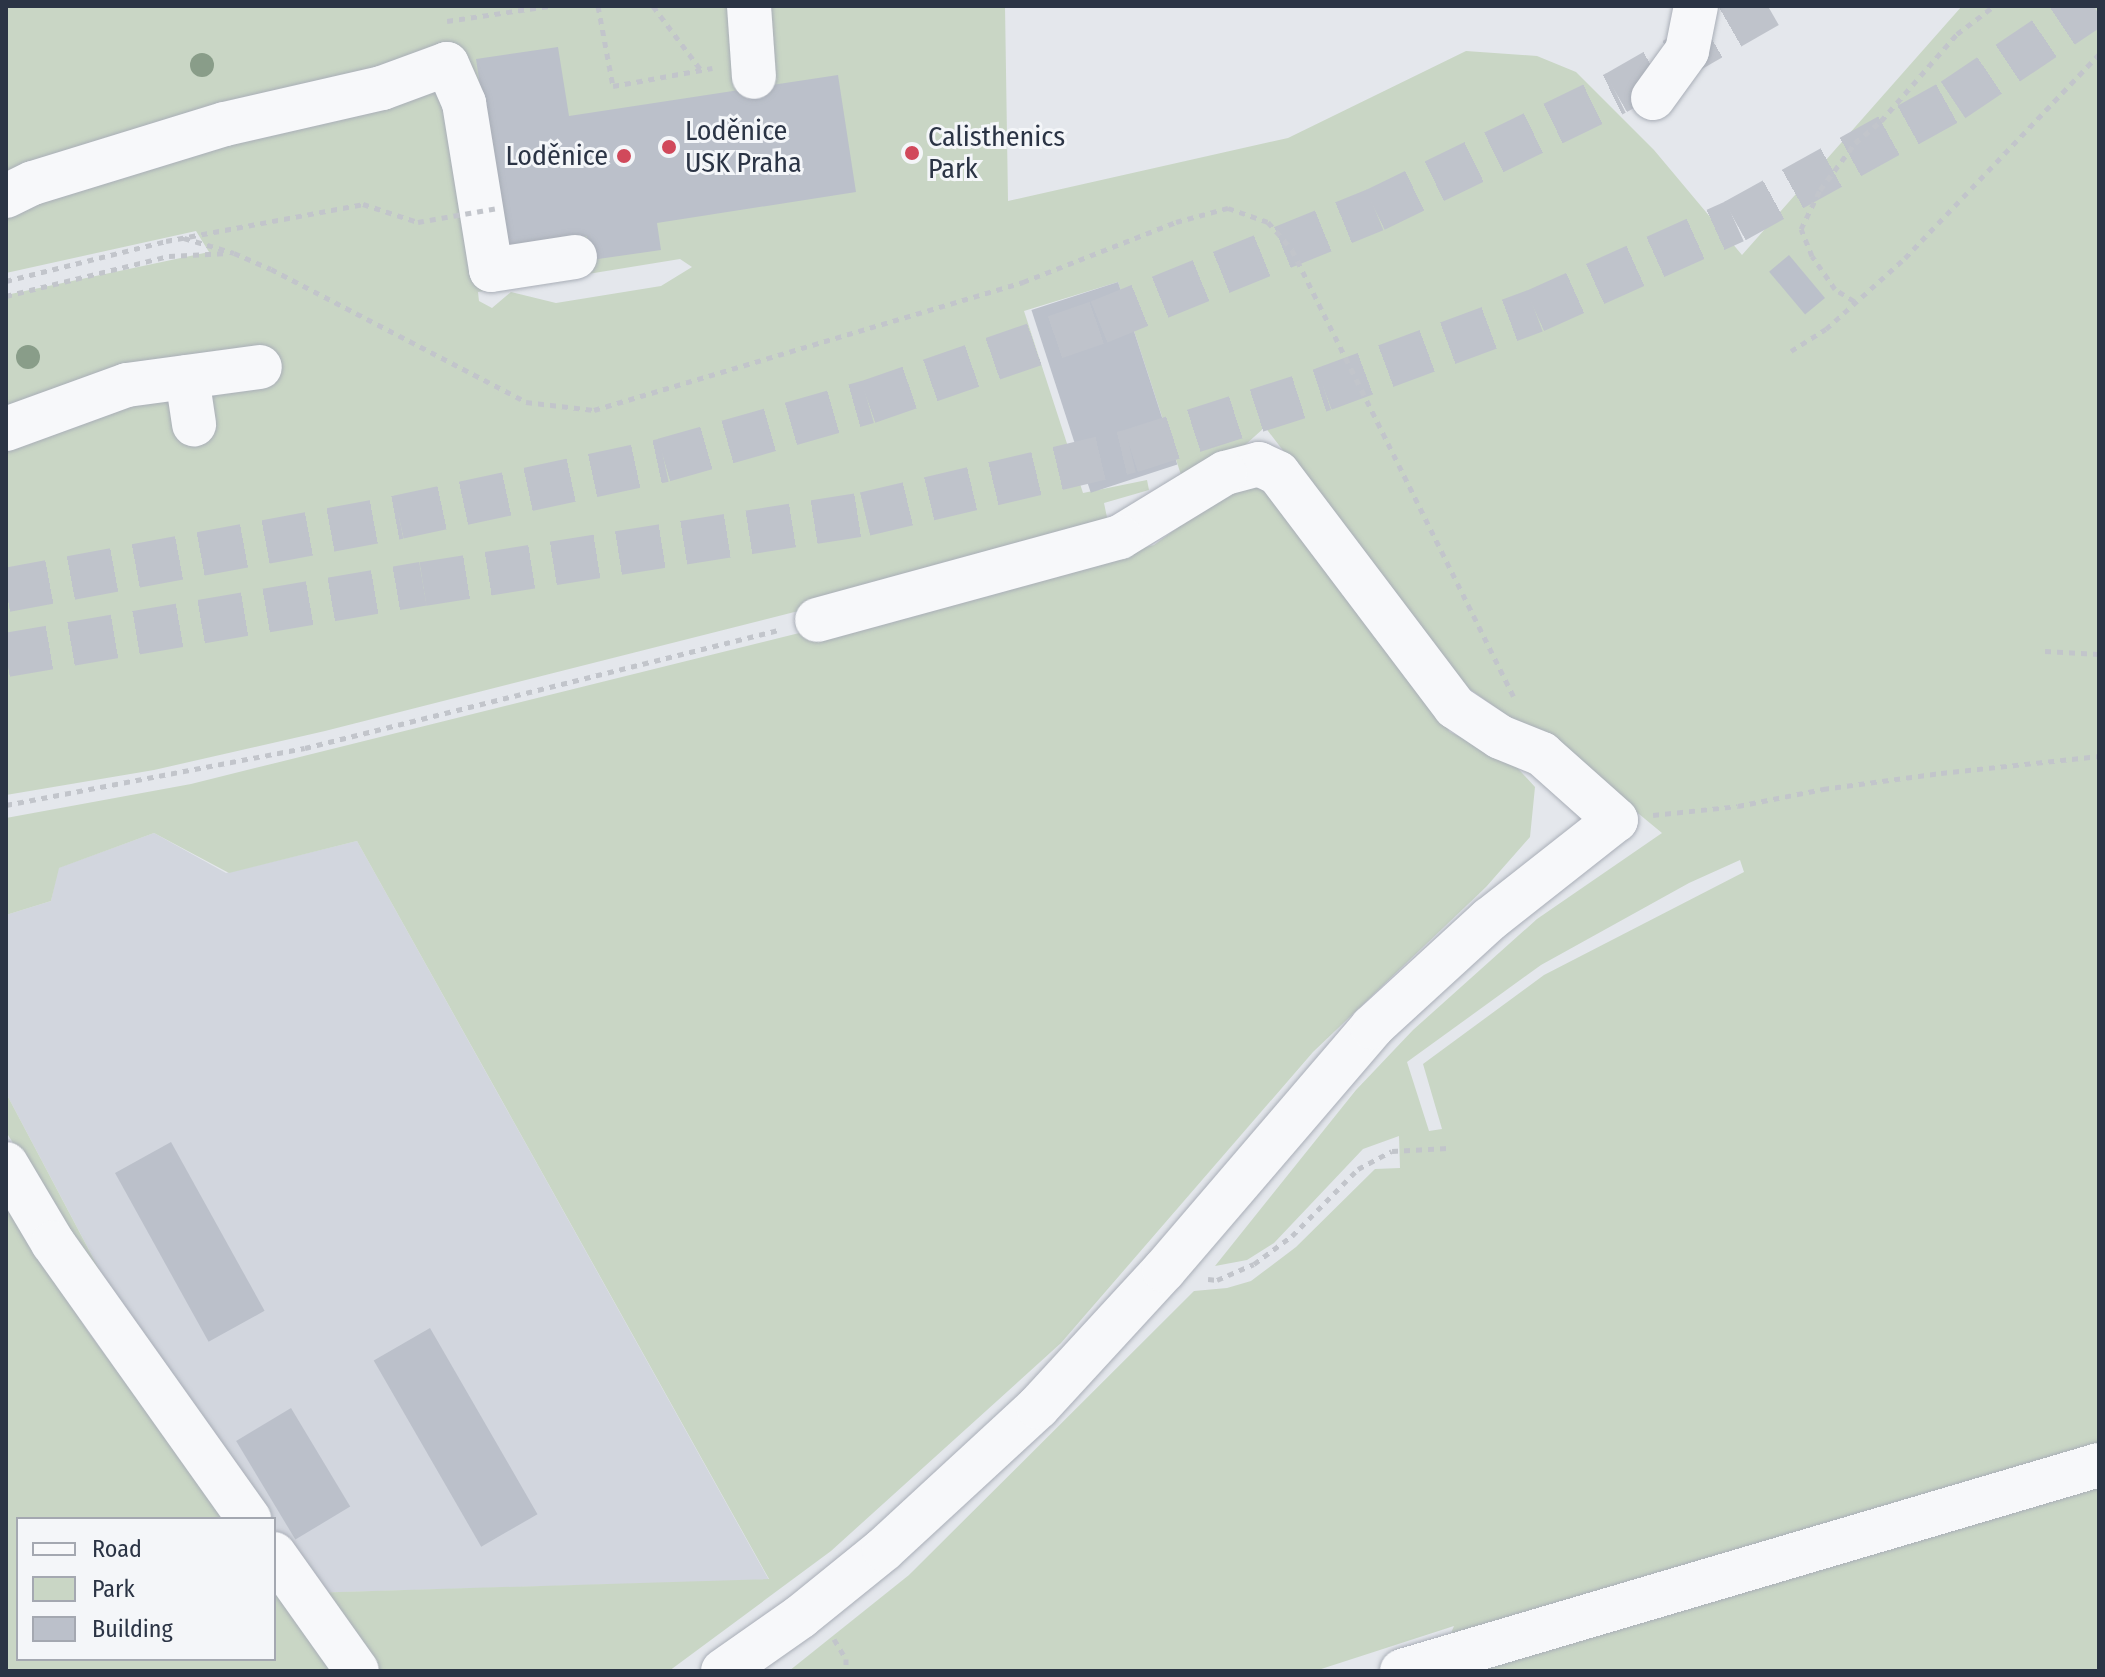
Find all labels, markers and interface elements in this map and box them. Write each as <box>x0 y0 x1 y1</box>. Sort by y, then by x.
place label: Loděnice USK Praha <box>685 114 802 180</box>
place label: Calisthenics Park <box>928 120 1065 186</box>
marker: Loděnice USK Praha <box>660 138 678 156</box>
place label: Loděnice <box>506 139 608 173</box>
marker: Calisthenics Park <box>903 144 921 162</box>
marker: Loděnice <box>615 147 633 165</box>
legend <box>16 1517 276 1661</box>
text: Road <box>92 1535 142 1563</box>
text: Park <box>92 1575 135 1603</box>
text: Building <box>92 1615 173 1643</box>

